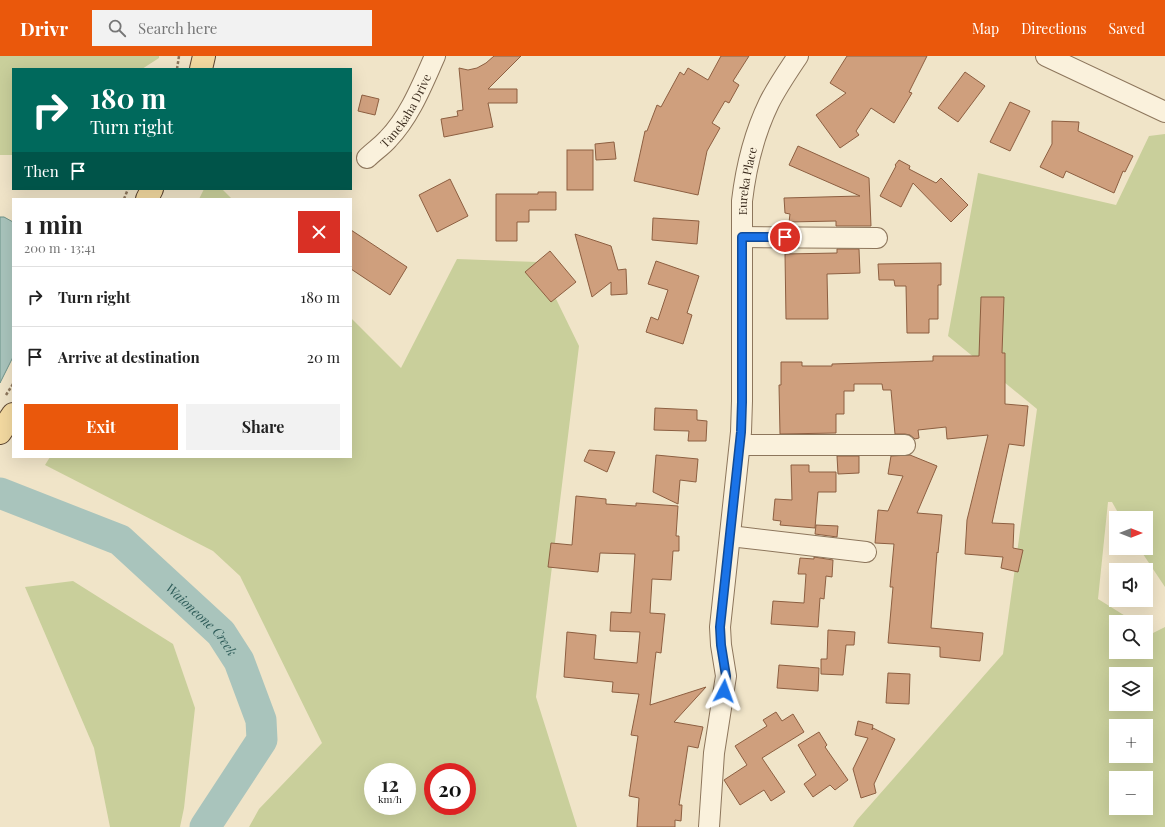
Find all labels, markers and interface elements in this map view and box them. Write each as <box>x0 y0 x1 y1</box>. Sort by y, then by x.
search box <box>92 10 372 46</box>
text: Drivr <box>20 15 68 41</box>
icon: search <box>106 17 128 39</box>
text: Search here <box>138 18 217 38</box>
text: Map <box>972 19 999 38</box>
text: Directions <box>1021 19 1087 38</box>
text: Saved <box>1109 19 1145 38</box>
street label: Tanekaha Drive <box>377 71 434 151</box>
text: 180 m <box>90 79 166 116</box>
icon: right <box>24 84 76 136</box>
text: Turn right <box>90 115 173 139</box>
street label: Eureka Place <box>734 145 760 215</box>
icon: arrive <box>67 160 89 182</box>
text: Then <box>24 161 59 181</box>
text: 1 min <box>24 208 83 240</box>
button: close <box>298 211 340 253</box>
pin <box>768 220 802 254</box>
icon: arrive <box>774 226 796 248</box>
text: 200 m · 13:41 <box>24 239 96 256</box>
icon: right <box>24 286 46 308</box>
text: Turn right <box>58 287 131 307</box>
text: 180 m <box>301 287 340 307</box>
icon: arrive <box>24 346 46 368</box>
text: Arrive at destination <box>58 347 200 367</box>
text: 20 m <box>307 347 340 367</box>
button: Exit <box>24 404 178 450</box>
button: Share <box>186 404 340 450</box>
north arrow <box>1109 511 1153 555</box>
map controls <box>1109 511 1153 815</box>
button: sound <box>1109 563 1153 607</box>
water label: Waioneone Creek <box>163 579 242 659</box>
button: search <box>1109 615 1153 659</box>
button: layers <box>1109 667 1153 711</box>
position arrow <box>703 670 745 712</box>
button: + <box>1109 719 1153 763</box>
speed limit sign: 20 <box>424 763 476 815</box>
text: 12 <box>381 770 399 797</box>
button: − <box>1109 771 1153 815</box>
text: km/h <box>378 792 402 806</box>

